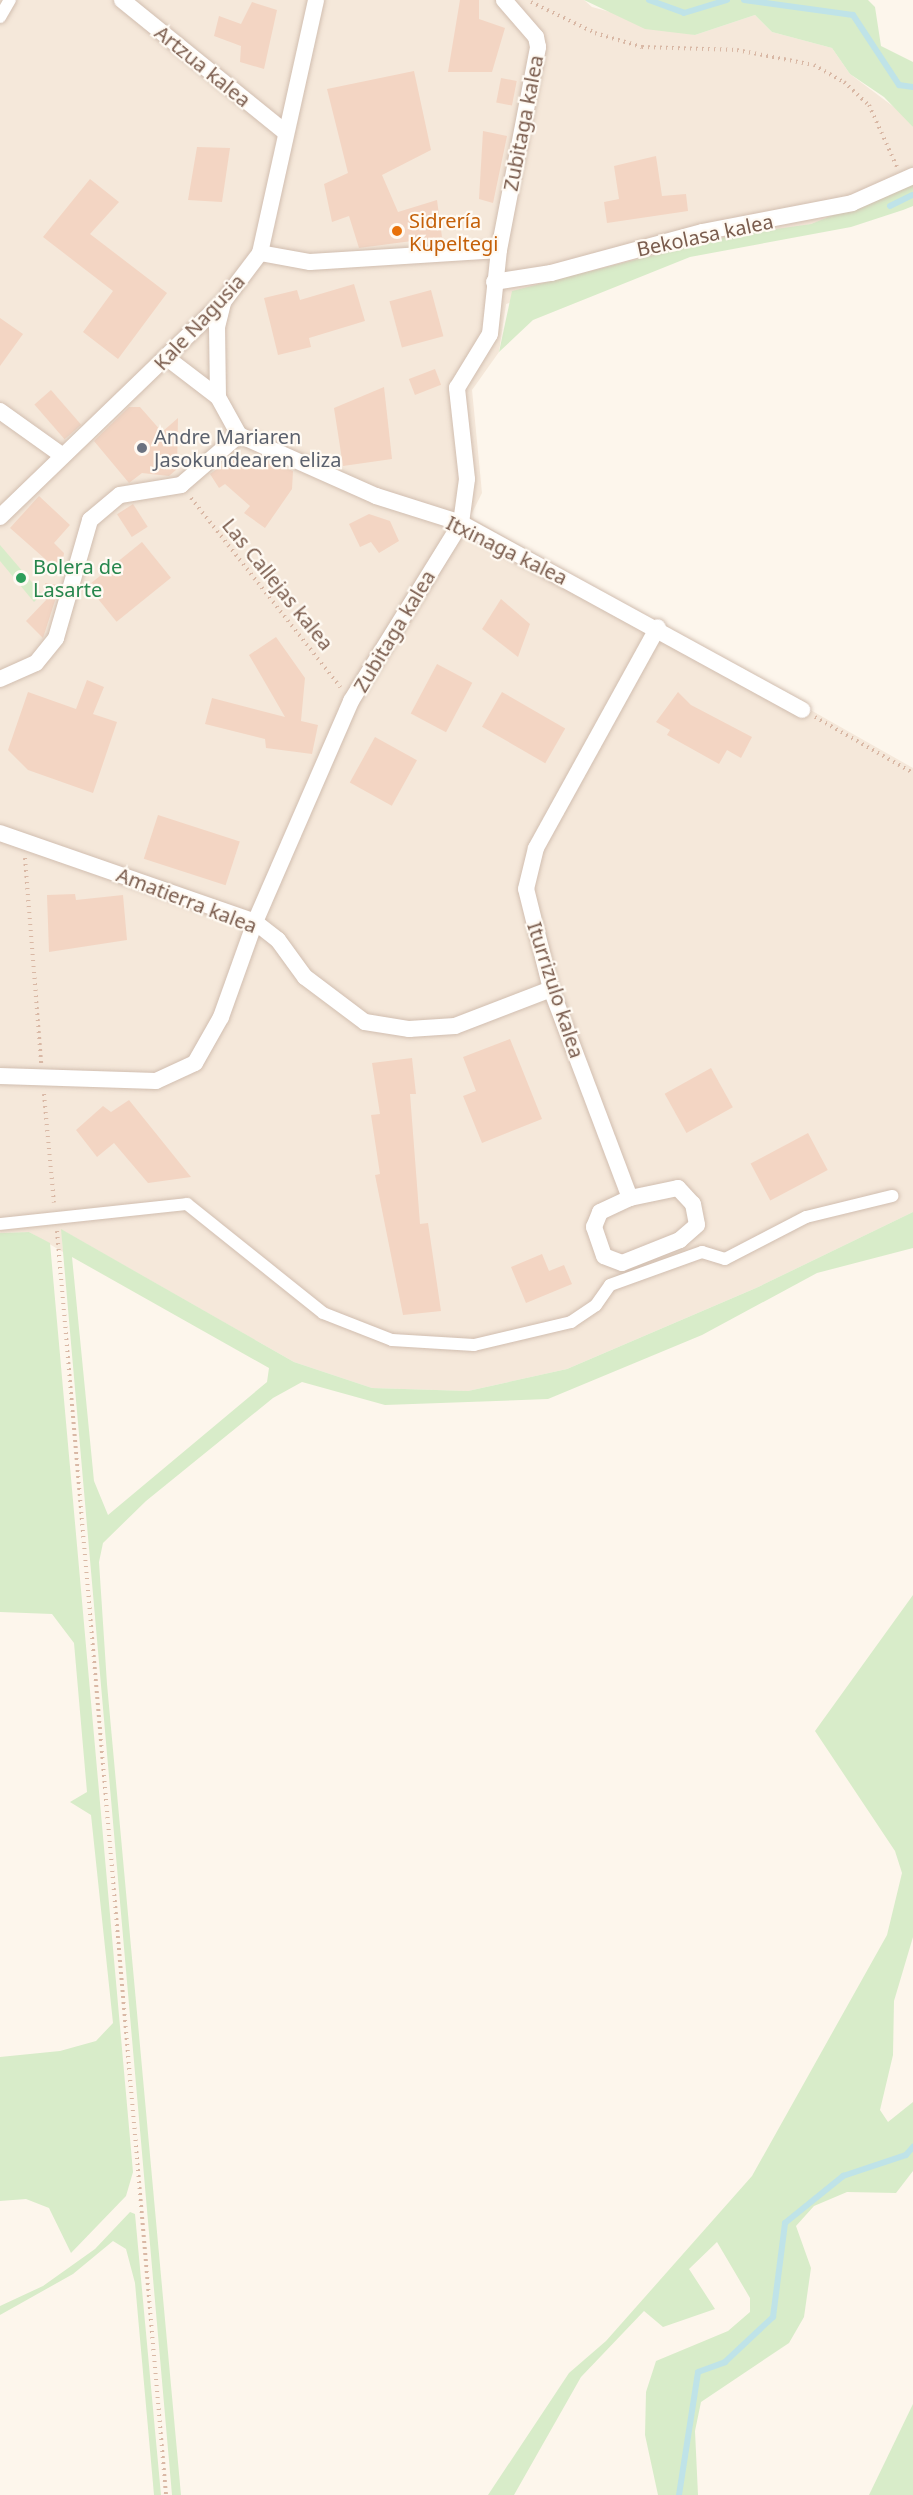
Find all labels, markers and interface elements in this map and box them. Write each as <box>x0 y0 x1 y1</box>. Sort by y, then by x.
street label: Artzua kalea <box>150 20 256 112</box>
street label: Zubitaga kalea <box>498 53 548 193</box>
place label: Sidrería Kupeltegi <box>409 208 498 255</box>
street label: Bekolasa kalea <box>635 209 775 261</box>
marker: Sidrería Kupeltegi <box>390 224 404 238</box>
street label: Kale Nagusia <box>149 269 249 375</box>
place label: Andre Mariaren Jasokundearen eliza <box>154 424 341 471</box>
marker: Andre Mariaren Jasokundearen eliza <box>135 441 149 455</box>
street label: Itxinaga kalea <box>443 510 571 590</box>
street label: Las Callejas kalea <box>217 513 339 655</box>
place label: Bolera de Lasarte <box>33 554 122 601</box>
street label: Zubitaga kalea <box>348 566 440 696</box>
marker: Bolera de Lasarte <box>14 571 28 585</box>
street label: Amatierra kalea <box>113 862 261 938</box>
street label: Iturrizulo kalea <box>523 919 589 1061</box>

